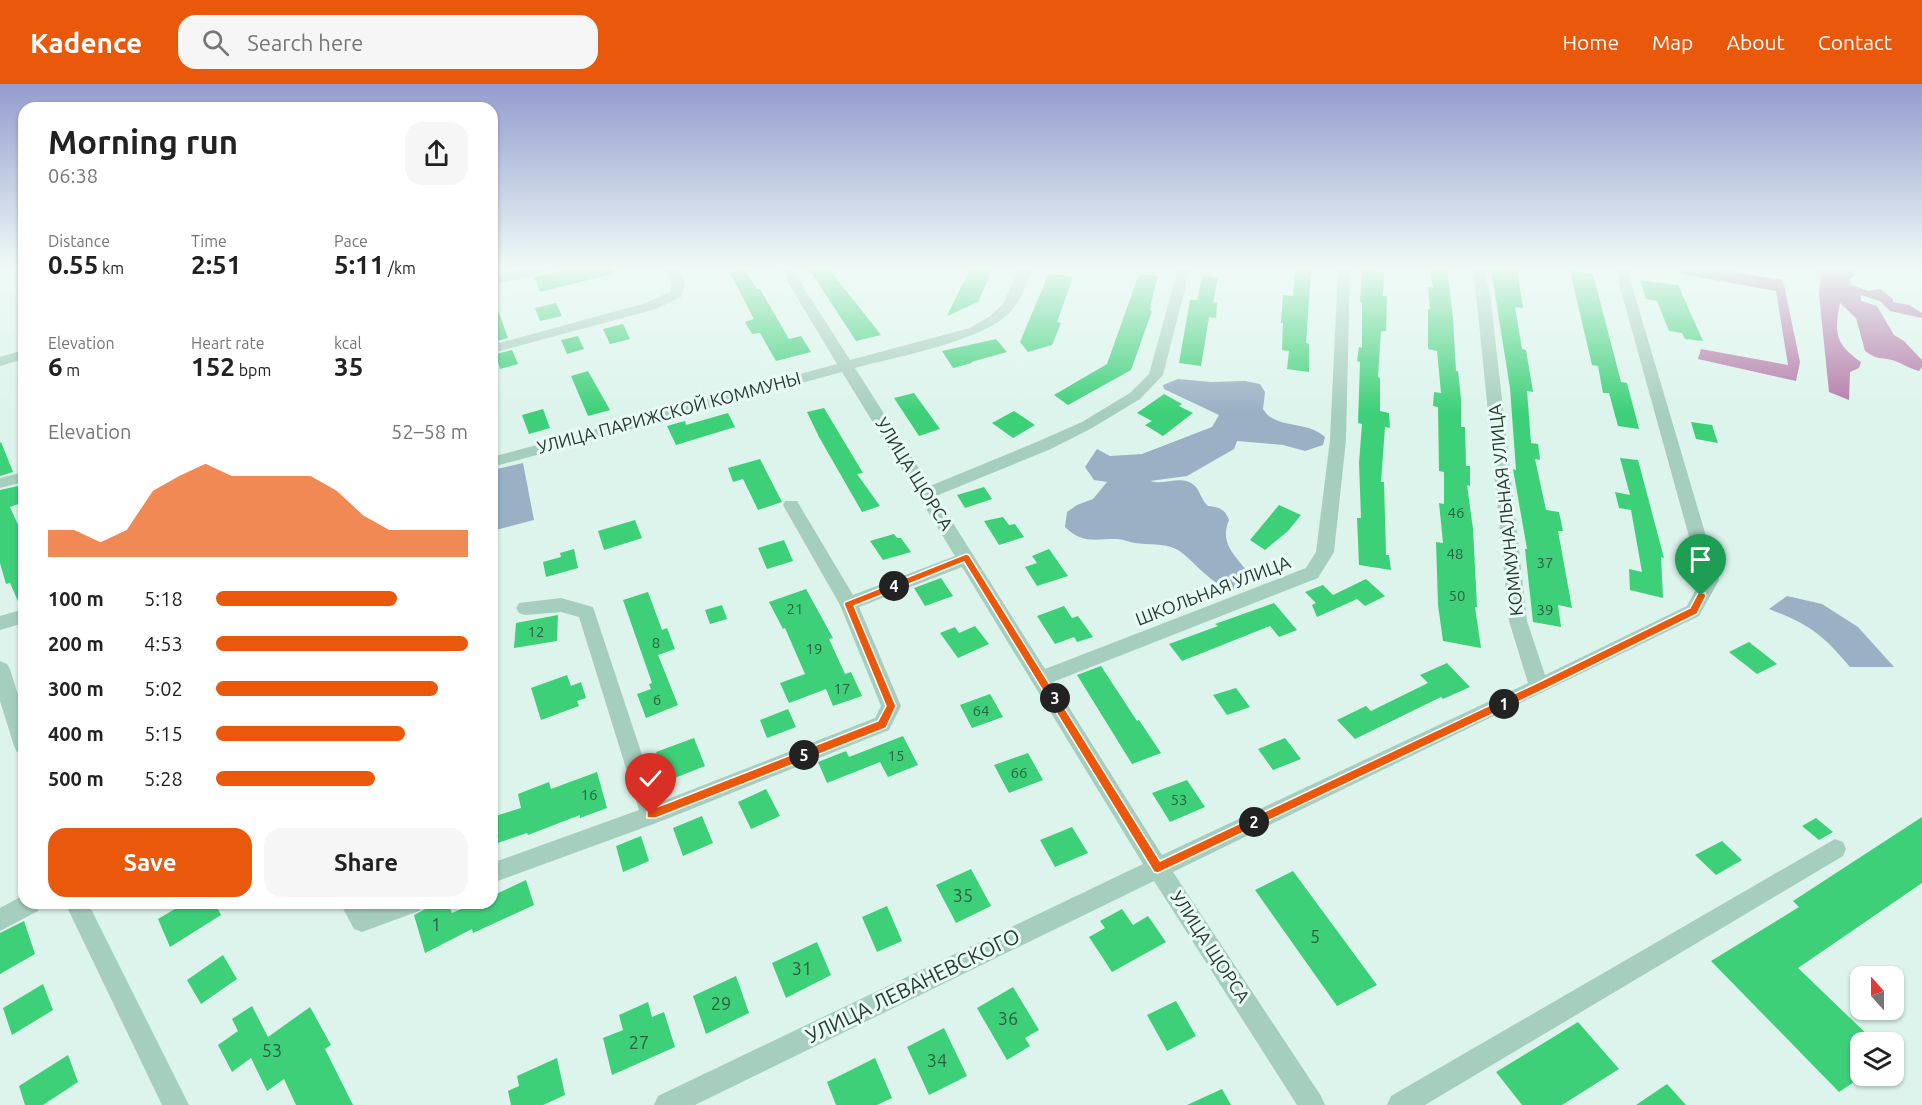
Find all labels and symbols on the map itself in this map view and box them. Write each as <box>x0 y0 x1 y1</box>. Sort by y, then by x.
street label: УЛИЦА ПАРИЖСКОЙ КОММУНЫ <box>535 367 803 457</box>
street label: КОММУНАЛЬНАЯ УЛИЦА <box>1484 403 1526 617</box>
street label: УЛИЦА ЩОРСА <box>872 413 958 534</box>
house number: 46 <box>1448 504 1464 521</box>
pin <box>1675 534 1726 596</box>
house number: 48 <box>1447 545 1463 562</box>
street label: ШКОЛЬНАЯ УЛИЦА <box>1132 551 1293 629</box>
house number: 37 <box>1537 554 1553 571</box>
pin: 4 <box>879 571 909 601</box>
house number: 50 <box>1449 587 1465 604</box>
house number: 21 <box>787 600 803 617</box>
house number: 39 <box>1537 601 1553 618</box>
house number: 12 <box>528 623 544 640</box>
house number: 8 <box>652 634 660 651</box>
house number: 19 <box>806 640 822 657</box>
house number: 17 <box>834 680 850 697</box>
pin: 3 <box>1040 683 1070 713</box>
pin: 1 <box>1489 689 1519 719</box>
house number: 6 <box>653 691 661 708</box>
house number: 64 <box>973 702 989 719</box>
pin: 5 <box>789 740 819 770</box>
house number: 15 <box>888 747 904 764</box>
pin <box>625 753 676 815</box>
house number: 66 <box>1011 764 1027 781</box>
house number: 16 <box>581 786 597 803</box>
house number: 53 <box>1171 791 1187 808</box>
pin: 2 <box>1239 807 1269 837</box>
house number: 35 <box>953 885 973 905</box>
street label: УЛИЦА ЩОРСА <box>1167 887 1255 1006</box>
house number: 1 <box>431 914 441 934</box>
street label: УЛИЦА ЛЕВАНЕВСКОГО <box>802 923 1023 1047</box>
house number: 5 <box>1310 926 1320 946</box>
house number: 31 <box>792 958 812 978</box>
north arrow <box>1850 966 1904 1020</box>
house number: 29 <box>711 993 731 1013</box>
house number: 36 <box>998 1008 1018 1028</box>
house number: 27 <box>629 1032 649 1052</box>
house number: 53 <box>262 1040 282 1060</box>
house number: 34 <box>927 1050 947 1070</box>

